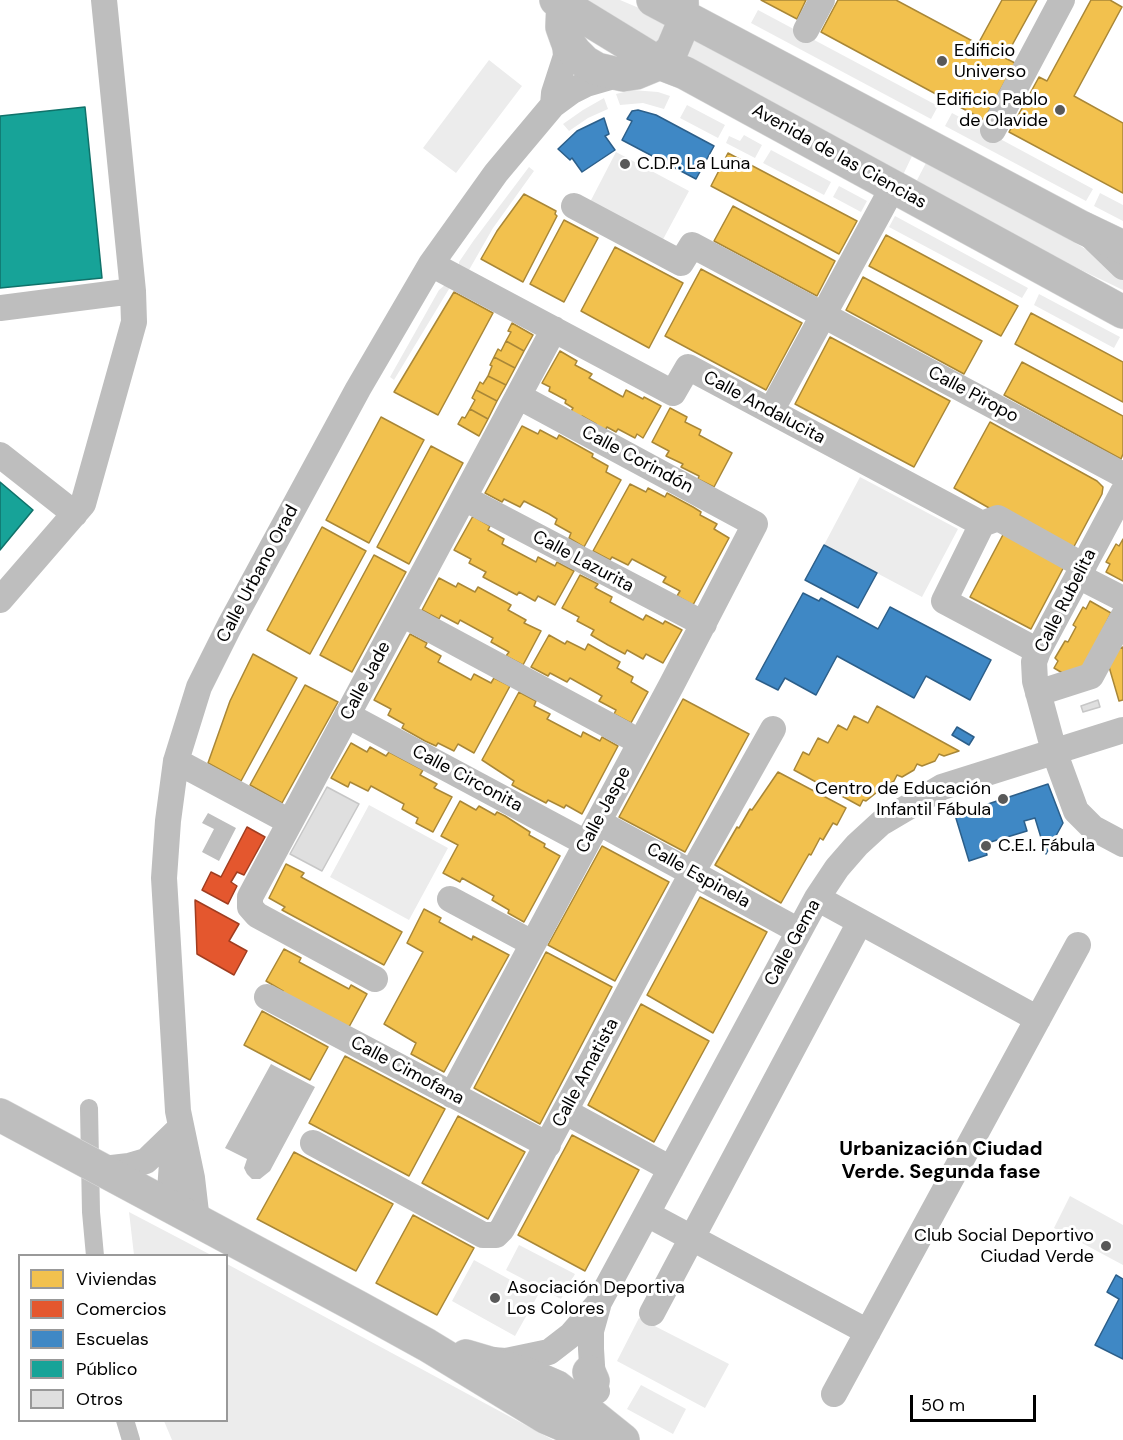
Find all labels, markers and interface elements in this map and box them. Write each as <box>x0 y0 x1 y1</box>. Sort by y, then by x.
place label: Edificio Universo <box>954 40 1026 82</box>
marker: Edificio Universo <box>935 54 949 68</box>
place label: Edificio Pablo de Olavide <box>936 89 1048 132</box>
street label: Avenida de las Ciencias <box>748 100 930 214</box>
marker: Edificio Pablo de Olavide <box>1053 103 1067 117</box>
place label: C.D.P. La Luna <box>637 153 750 175</box>
marker: C.D.P. La Luna <box>618 157 632 171</box>
street label: Calle Piropo <box>924 362 1022 428</box>
street label: Calle Andalucita <box>699 367 829 449</box>
street label: Calle Corindón <box>578 422 696 498</box>
street label: Calle Urbano Orad <box>213 502 303 646</box>
street label: Calle Lazurita <box>529 526 637 598</box>
street label: Calle Rubelita <box>1031 546 1101 656</box>
street label: Calle Jade <box>336 638 396 724</box>
street label: Calle Circonita <box>408 741 526 817</box>
street label: Calle Jaspe <box>572 763 636 857</box>
place label: Centro de Educación Infantil Fábula <box>815 778 991 820</box>
marker: Centro de Educación Infantil Fábula <box>996 792 1010 806</box>
place label: C.E.I. Fábula <box>998 835 1095 857</box>
street label: Calle Espinela <box>643 839 753 913</box>
marker: C.E.I. Fábula <box>979 839 993 853</box>
street label: Calle Gema <box>760 896 826 990</box>
street label: Calle Amatista <box>548 1015 624 1131</box>
street label: Calle Cimofana <box>347 1032 467 1110</box>
district label: Urbanización Ciudad Verde. Segunda fase <box>839 1138 1043 1185</box>
place label: Club Social Deportivo Ciudad Verde <box>914 1225 1094 1268</box>
marker: Club Social Deportivo Ciudad Verde <box>1099 1239 1113 1253</box>
legend <box>18 1254 228 1422</box>
text: Viviendas <box>76 1267 157 1291</box>
place label: Asociación Deportiva Los Colores <box>507 1277 685 1320</box>
marker: Asociación Deportiva Los Colores <box>488 1291 502 1305</box>
text: Comercios <box>76 1297 167 1321</box>
text: Escuelas <box>76 1327 149 1351</box>
text: Público <box>76 1357 137 1381</box>
scale bar <box>913 1383 1039 1421</box>
text: Otros <box>76 1387 123 1411</box>
text: 50 m <box>921 1393 965 1417</box>

